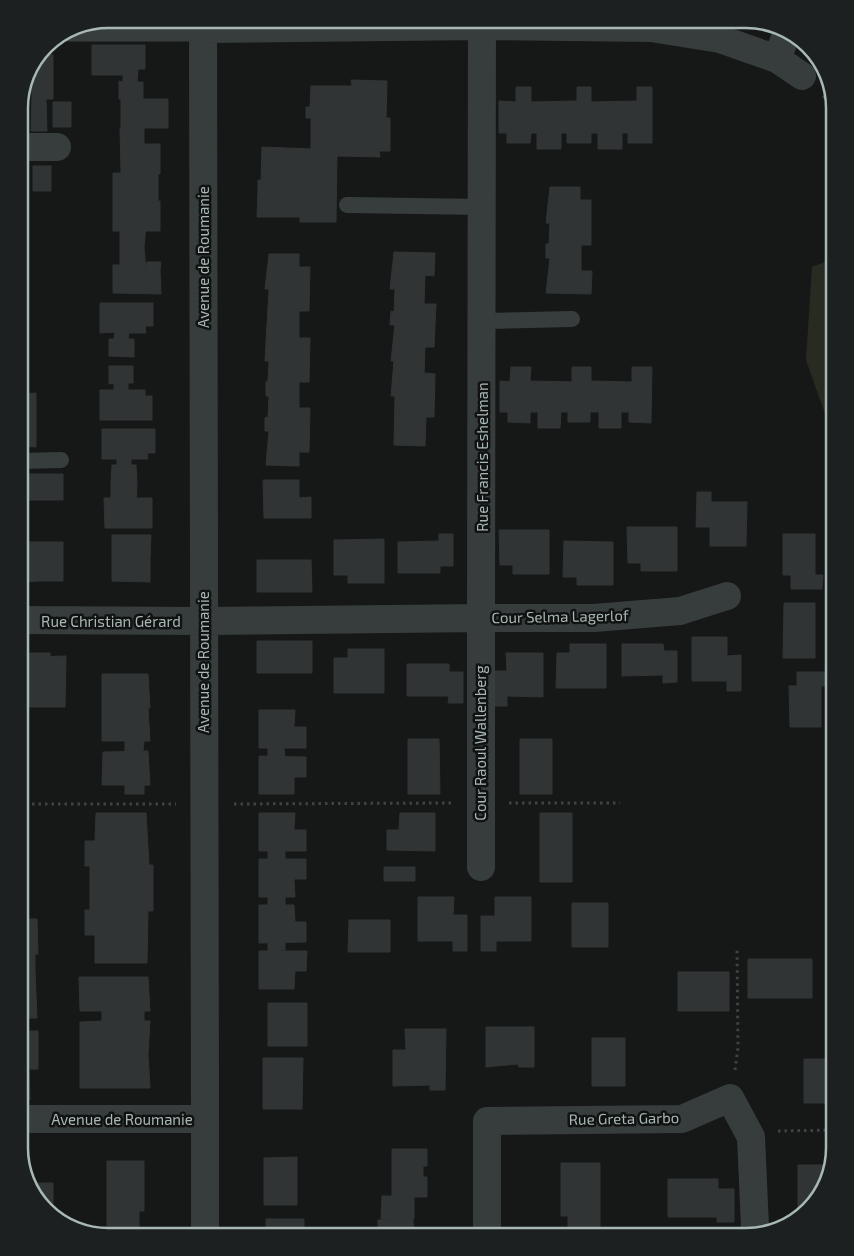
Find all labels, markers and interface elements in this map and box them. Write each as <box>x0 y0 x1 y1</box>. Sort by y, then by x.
street label: Avenue de Roumanie <box>194 186 212 328</box>
street label: Rue Francis Eshelman <box>473 382 491 532</box>
street label: Avenue de Roumanie <box>194 591 212 733</box>
street label: Cour Selma Lagerlof <box>491 606 629 626</box>
street label: Rue Christian Gérard <box>41 612 181 630</box>
street label: Cour Raoul Wallenberg <box>471 665 489 821</box>
street label: Rue Greta Garbo <box>569 1108 679 1128</box>
street label: Avenue de Roumanie <box>51 1110 193 1128</box>

